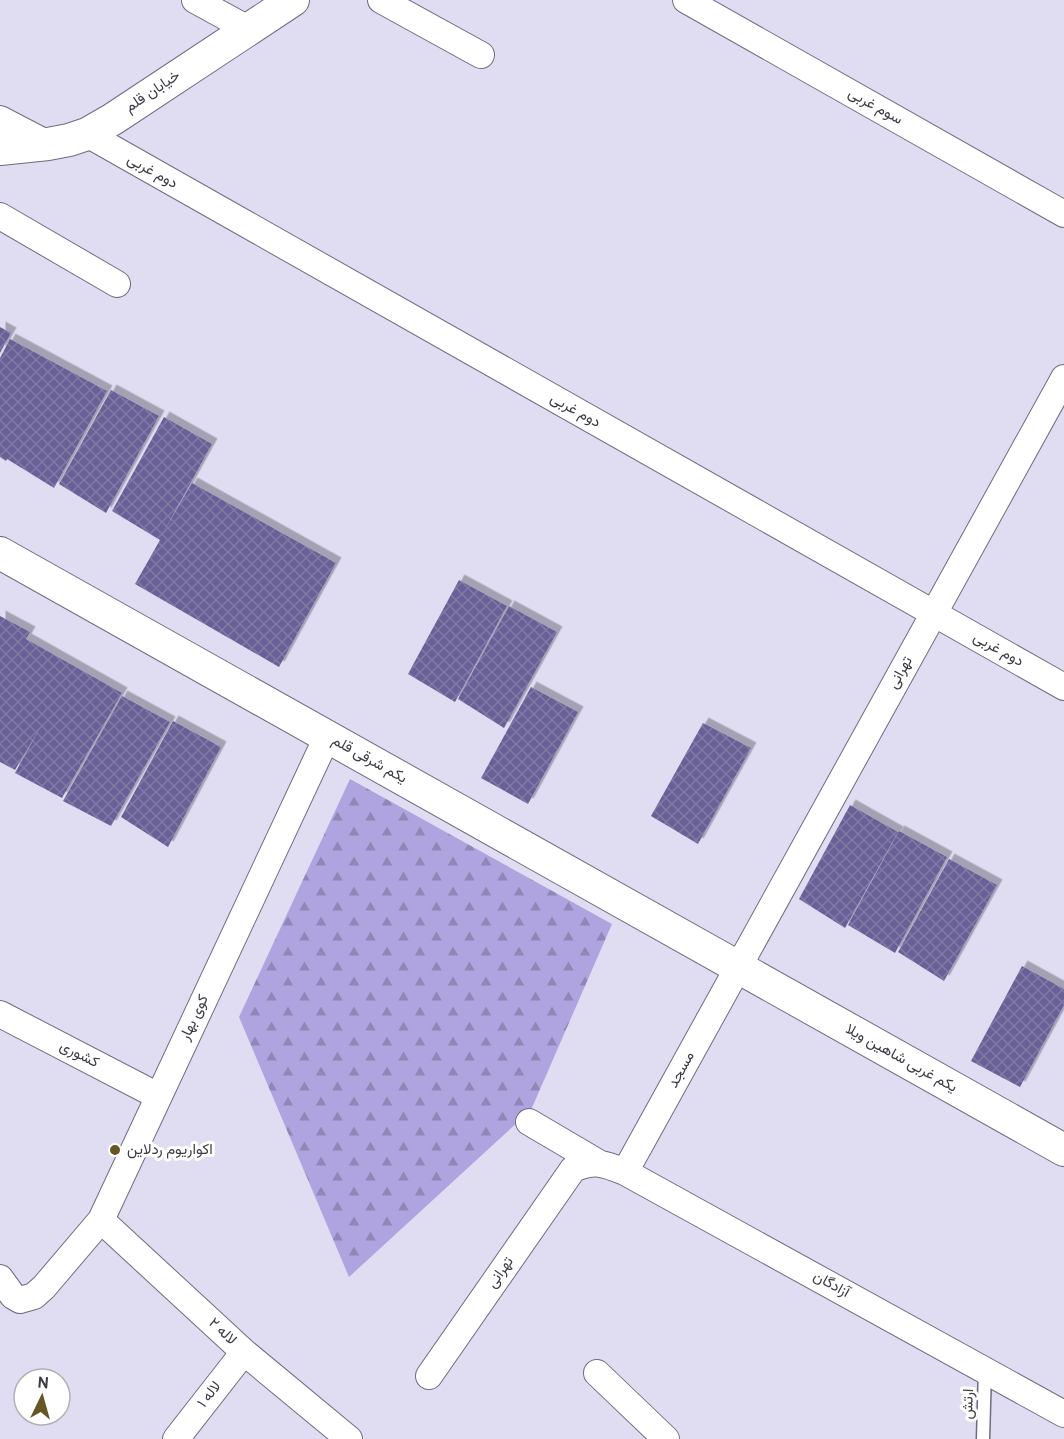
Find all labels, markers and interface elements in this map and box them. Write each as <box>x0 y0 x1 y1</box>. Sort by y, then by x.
street label: خیابان قلم <box>122 67 184 117</box>
street label: سوم غربی <box>844 84 906 130</box>
street label: دوم غربی <box>123 150 181 194</box>
street label: دوم غربی <box>546 389 604 433</box>
street label: دوم غربی <box>969 628 1027 672</box>
street label: تهرانی <box>884 653 918 693</box>
street label: یکم شرقی قلم <box>328 732 410 788</box>
street label: کوی بهار <box>176 992 214 1045</box>
street label: یکم غربی شاهین ویلا <box>842 1021 960 1097</box>
street label: کشوری <box>56 1037 102 1073</box>
street label: مسجد <box>664 1048 700 1092</box>
place label: اکواریوم ردلاین <box>127 1141 213 1160</box>
marker: اکواریوم ردلاین <box>108 1143 122 1157</box>
street label: تهرانی <box>483 1253 519 1293</box>
street label: آزادگان <box>809 1267 854 1303</box>
street label: لاله ۲ <box>204 1314 240 1350</box>
north arrow <box>12 1367 72 1427</box>
text: N <box>37 1374 50 1395</box>
street label: لاله ۱ <box>194 1378 226 1412</box>
street label: ارتش <box>959 1388 979 1420</box>

